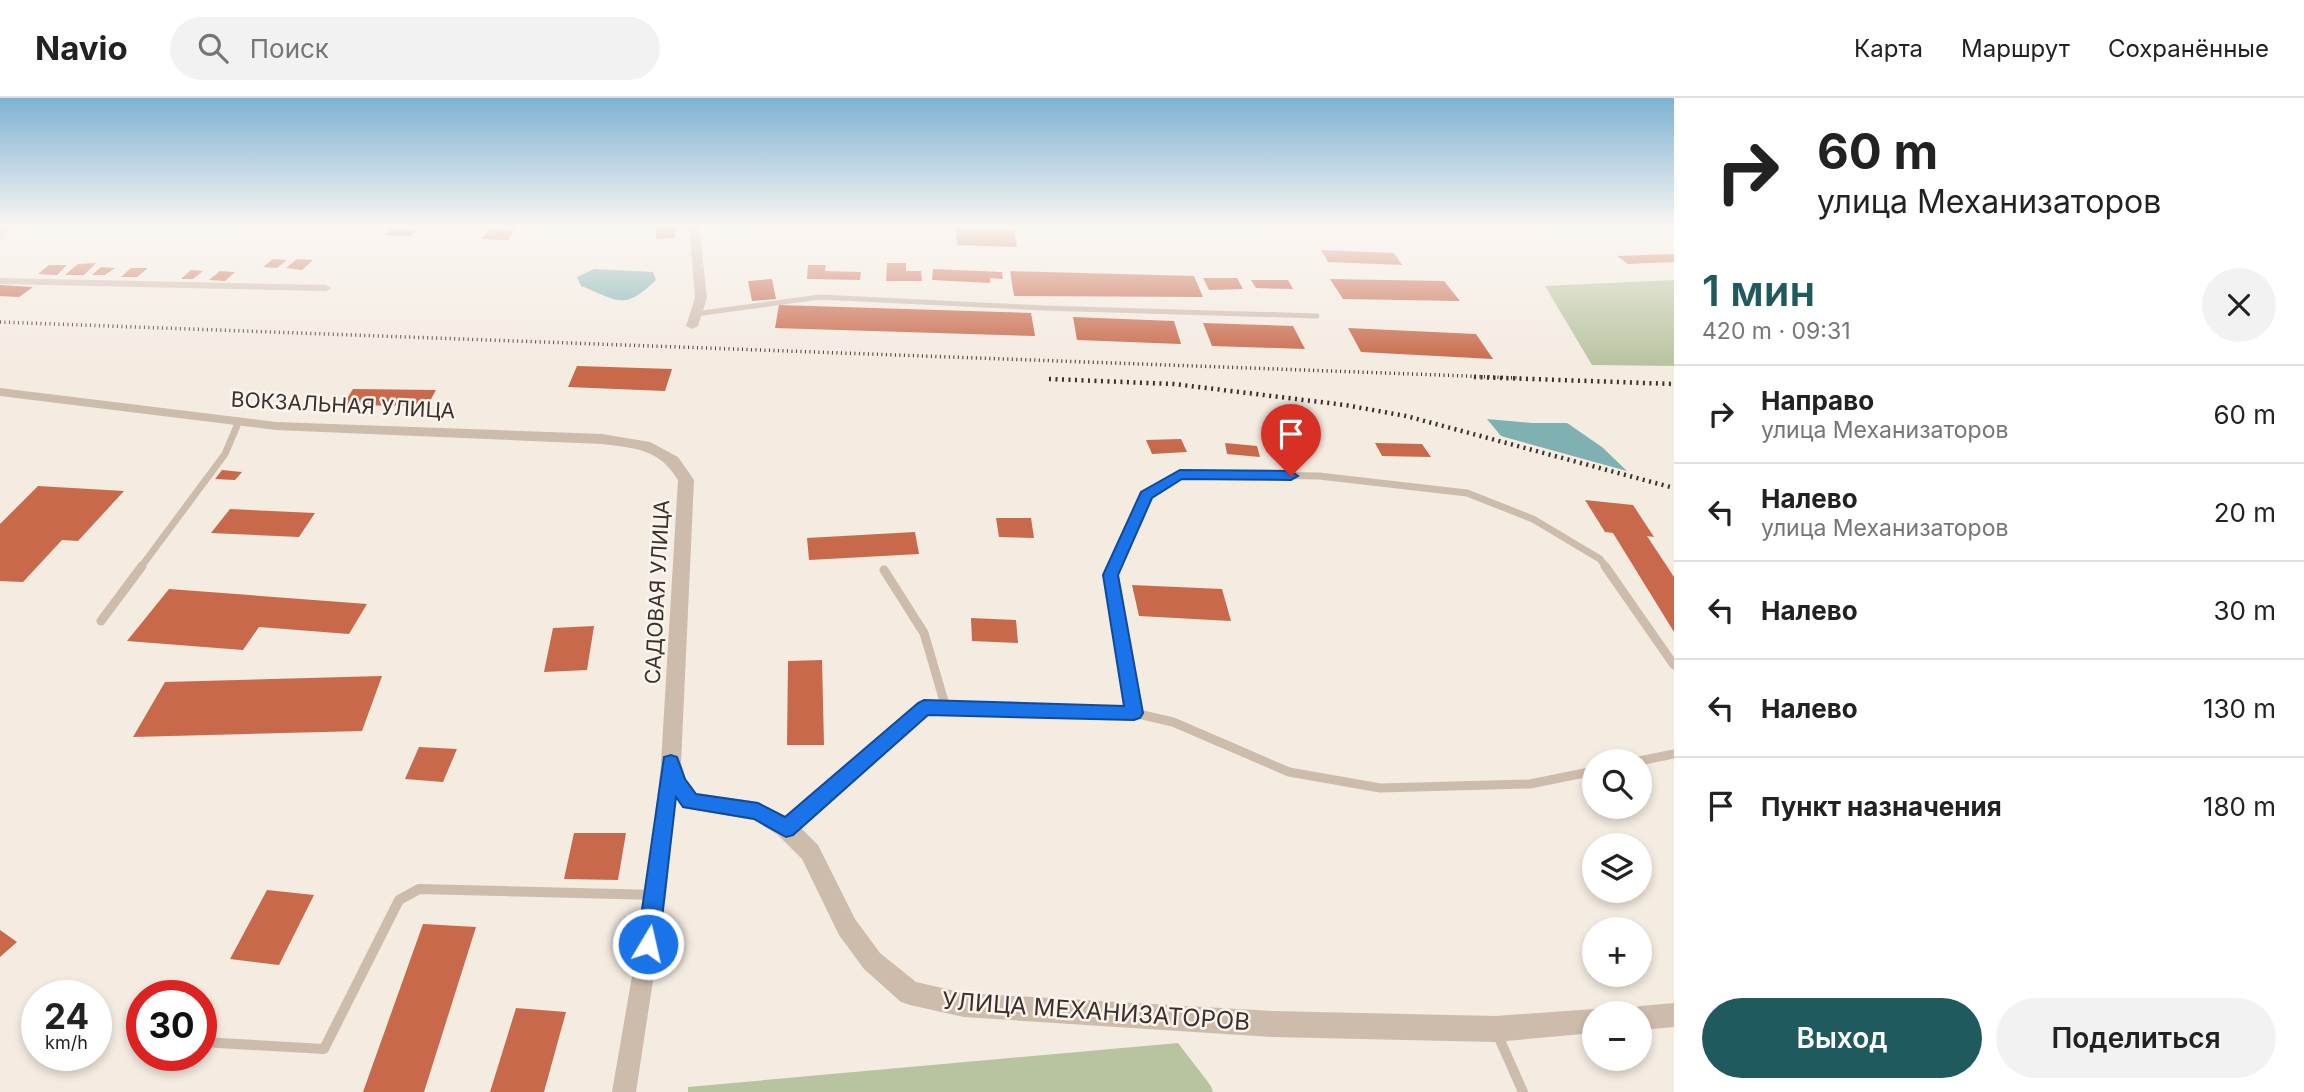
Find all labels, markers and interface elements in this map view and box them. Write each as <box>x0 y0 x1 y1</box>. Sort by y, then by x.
search box <box>170 17 660 80</box>
text: Navio <box>35 28 128 68</box>
icon: search <box>194 29 232 67</box>
text: Поиск <box>250 33 329 64</box>
text: Карта <box>1854 34 1923 63</box>
text: Маршрут <box>1961 34 2070 63</box>
text: Сохранённые <box>2108 34 2269 63</box>
text: 60 m <box>1817 122 1938 181</box>
icon: right <box>1702 126 1793 217</box>
text: улица Механизаторов <box>1817 182 2161 221</box>
text: 1 мин <box>1702 265 1815 316</box>
button: close <box>2202 268 2276 342</box>
text: 420 m · 09:31 <box>1702 317 1851 345</box>
text: Направо <box>1761 385 1874 416</box>
street label: ВОКЗАЛЬНАЯ УЛИЦА <box>230 387 456 423</box>
icon: right <box>1702 395 1740 433</box>
text: 60 m <box>2213 399 2276 430</box>
pin <box>1261 404 1321 476</box>
icon: arrive <box>1272 415 1310 453</box>
text: улица Механизаторов <box>1761 416 2008 444</box>
text: Налево <box>1761 483 1858 514</box>
icon: left <box>1702 493 1740 531</box>
text: 20 m <box>2214 497 2276 528</box>
street label: САДОВАЯ УЛИЦА <box>640 499 674 685</box>
text: улица Механизаторов <box>1761 514 2008 542</box>
icon: left <box>1702 591 1740 629</box>
text: Налево <box>1761 595 1858 626</box>
text: 30 m <box>2213 595 2276 626</box>
icon: left <box>1702 689 1740 727</box>
text: Налево <box>1761 693 1858 724</box>
text: 130 m <box>2203 693 2276 724</box>
map controls <box>1582 749 1652 1071</box>
button: search <box>1582 749 1652 819</box>
icon: arrive <box>1702 787 1740 825</box>
text: Пункт назначения <box>1761 791 2002 822</box>
text: 180 m <box>2203 791 2276 822</box>
button: layers <box>1582 833 1652 903</box>
position arrow <box>611 907 685 981</box>
button: + <box>1582 917 1652 987</box>
speed limit sign: 30 <box>126 980 217 1071</box>
street label: УЛИЦА МЕХАНИЗАТОРОВ <box>941 986 1251 1036</box>
text: 24 <box>44 995 89 1037</box>
button: Выход <box>1702 998 1982 1078</box>
button: Поделиться <box>1996 998 2276 1078</box>
button: − <box>1582 1001 1652 1071</box>
text: km/h <box>45 1032 88 1053</box>

